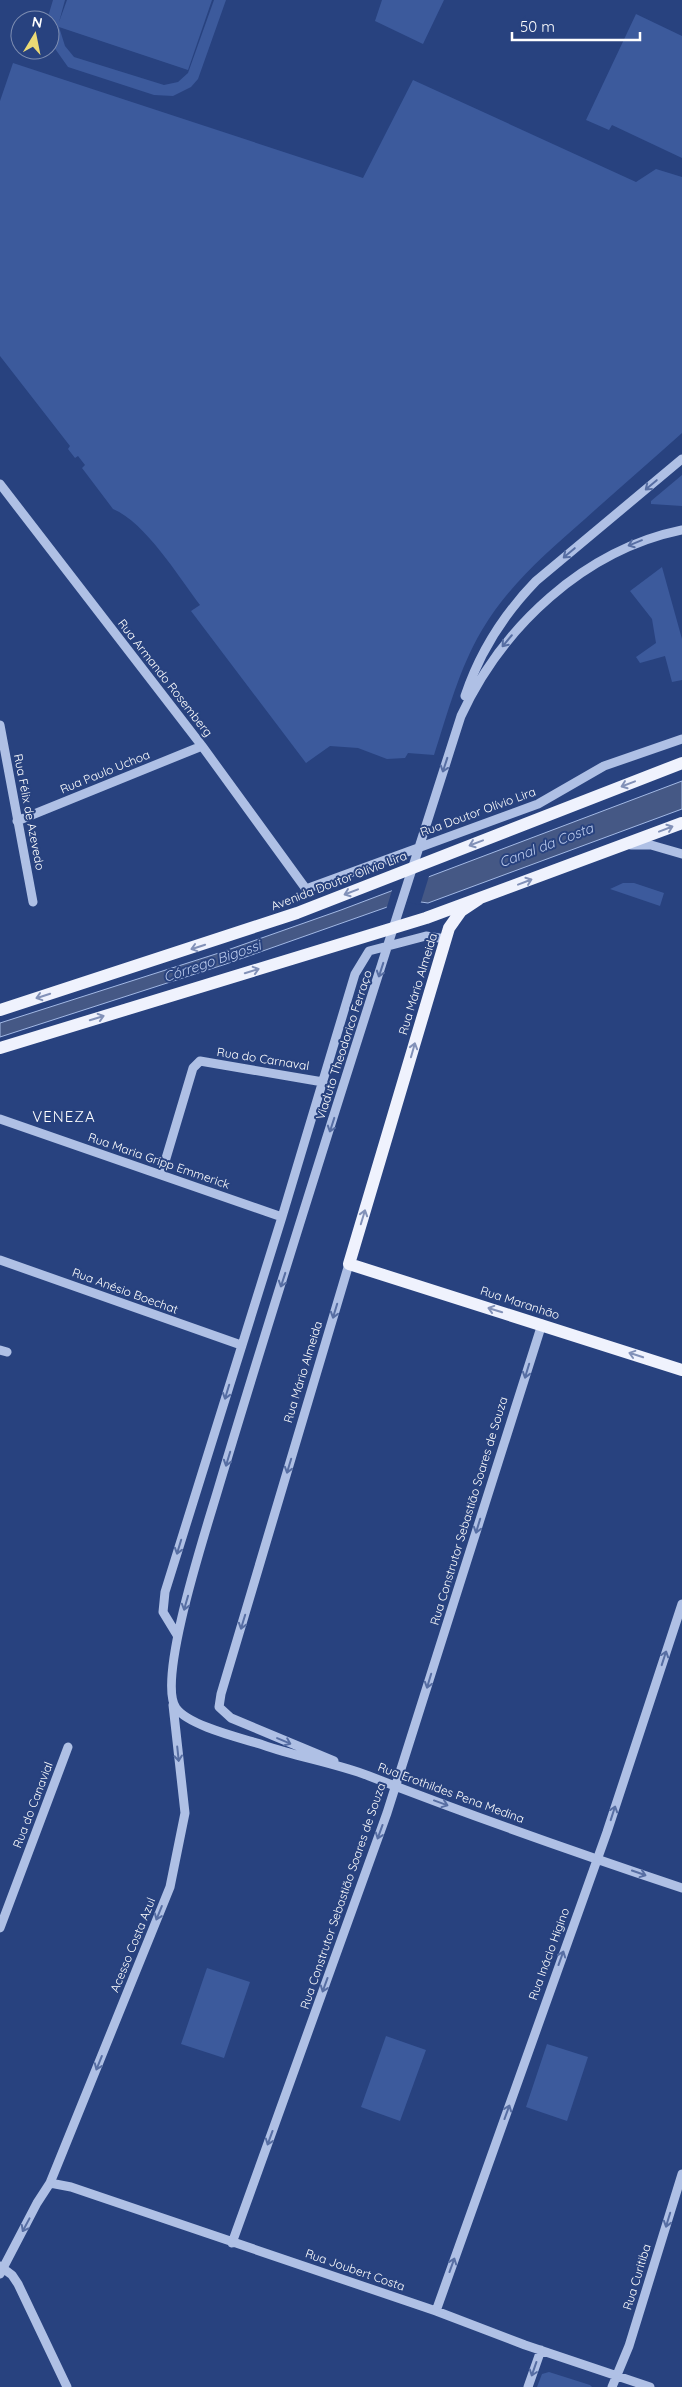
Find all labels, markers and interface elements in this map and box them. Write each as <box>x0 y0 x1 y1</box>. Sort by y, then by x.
north arrow <box>10 10 60 60</box>
scale bar <box>512 10 640 42</box>
text: N <box>31 12 44 32</box>
text: 50 m <box>520 17 555 36</box>
one-way arrow <box>645 479 658 490</box>
one-way arrow <box>628 539 643 548</box>
one-way arrow <box>563 548 576 559</box>
street label: Rua Armando Rosemberg <box>115 616 216 740</box>
one-way arrow <box>502 634 513 647</box>
street label: Rua Paulo Uchoa <box>58 747 152 796</box>
street label: Rua Félix de Azevedo <box>11 752 48 871</box>
one-way arrow <box>440 756 450 772</box>
one-way arrow <box>621 780 636 789</box>
street label: Rua Doutor Olívio Lira <box>418 784 538 839</box>
water label: Canal da Costa <box>496 818 597 871</box>
one-way arrow <box>658 824 673 833</box>
one-way arrow <box>469 839 485 848</box>
street label: Avenida Doutor Olívio Lira <box>269 848 409 913</box>
one-way arrow <box>517 876 532 885</box>
one-way arrow <box>344 888 359 898</box>
street label: Rua Mário Almeida <box>395 931 440 1037</box>
water label: Córrego Bigossi <box>161 935 265 986</box>
one-way arrow <box>190 942 206 952</box>
one-way arrow <box>375 961 385 977</box>
one-way arrow <box>244 966 260 976</box>
street label: Viaduto Theodorico Ferraço <box>312 968 375 1122</box>
one-way arrow <box>36 992 52 1002</box>
one-way arrow <box>89 1013 105 1023</box>
one-way arrow <box>408 1042 418 1058</box>
street label: Rua do Carnaval <box>216 1044 310 1073</box>
district label: VENEZA <box>32 1107 96 1126</box>
one-way arrow <box>326 1116 336 1132</box>
street label: Rua Maria Gripp Emmerick <box>86 1129 232 1192</box>
one-way arrow <box>359 1210 369 1226</box>
street label: Rua Anésio Boechat <box>70 1264 180 1317</box>
one-way arrow <box>277 1271 287 1287</box>
street label: Rua Maranhão <box>479 1283 562 1322</box>
one-way arrow <box>330 1302 340 1318</box>
one-way arrow <box>487 1304 503 1314</box>
street label: Rua Mário Almeida <box>280 1319 325 1425</box>
one-way arrow <box>628 1350 644 1360</box>
one-way arrow <box>521 1363 531 1379</box>
one-way arrow <box>221 1384 231 1400</box>
street label: Rua Construtor Sebastião Soares de Souza <box>427 1395 511 1627</box>
one-way arrow <box>222 1450 232 1466</box>
one-way arrow <box>283 1458 293 1474</box>
one-way arrow <box>473 1518 482 1533</box>
one-way arrow <box>173 1539 183 1555</box>
one-way arrow <box>181 1595 191 1611</box>
one-way arrow <box>237 1614 247 1630</box>
one-way arrow <box>660 1651 669 1667</box>
one-way arrow <box>424 1673 433 1688</box>
one-way arrow <box>277 1737 292 1746</box>
one-way arrow <box>174 1746 183 1762</box>
street label: Rua Erothildes Pena Medina <box>376 1759 526 1826</box>
street label: Rua do Canavial <box>9 1760 56 1850</box>
street label: Rua Construtor Sebastião Soares de Souza <box>297 1781 388 2011</box>
one-way arrow <box>433 1799 448 1808</box>
one-way arrow <box>609 1805 618 1821</box>
one-way arrow <box>375 1824 384 1839</box>
one-way arrow <box>631 1869 646 1878</box>
street label: Acesso Costa Azul <box>107 1895 158 1994</box>
one-way arrow <box>154 1905 163 1920</box>
street label: Rua Inácio Higino <box>525 1906 572 2002</box>
one-way arrow <box>557 1951 566 1967</box>
one-way arrow <box>320 1977 329 1992</box>
one-way arrow <box>93 2055 103 2070</box>
one-way arrow <box>503 2104 512 2120</box>
one-way arrow <box>265 2130 274 2145</box>
one-way arrow <box>662 2212 672 2228</box>
one-way arrow <box>20 2217 30 2232</box>
street label: Rua Curitiba <box>619 2242 654 2312</box>
street label: Rua Joubert Costa <box>303 2245 407 2294</box>
one-way arrow <box>448 2257 458 2273</box>
one-way arrow <box>529 2360 539 2376</box>

